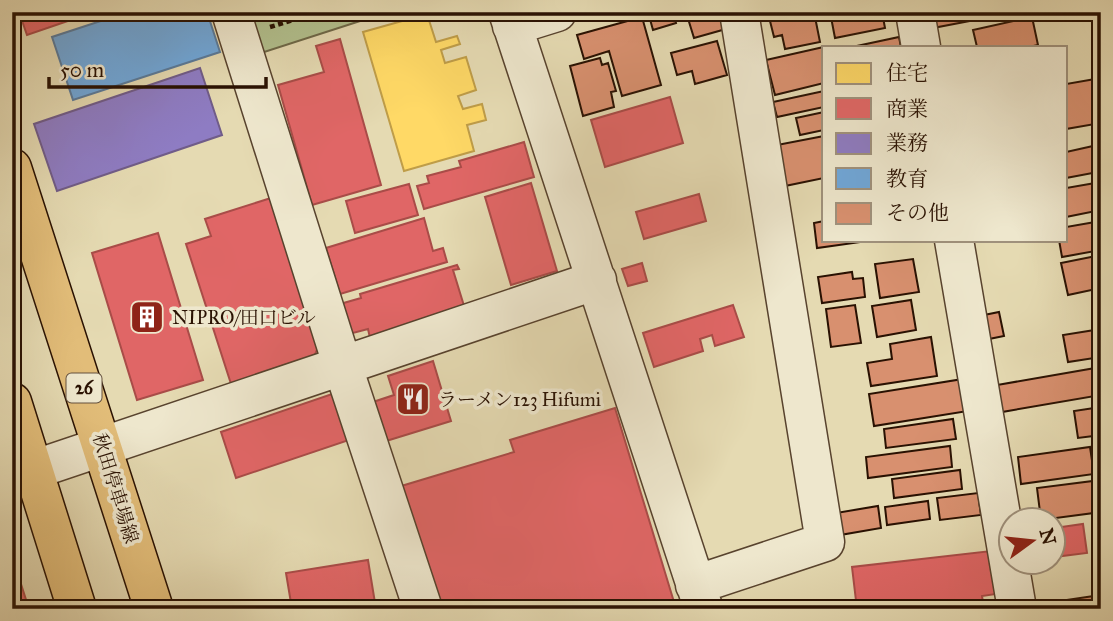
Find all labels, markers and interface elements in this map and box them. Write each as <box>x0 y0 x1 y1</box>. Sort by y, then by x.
scale bar <box>49 46 266 90</box>
legend <box>822 46 1068 242</box>
text: 50 m <box>60 57 105 83</box>
text: 住宅 <box>886 60 928 86</box>
text: 商業 <box>886 96 928 122</box>
text: 業務 <box>886 130 928 156</box>
text: 教育 <box>886 166 928 192</box>
text: その他 <box>886 200 949 226</box>
building icon: NIPRO/田口ビル <box>128 298 166 336</box>
place label: NIPRO/田口ビル <box>172 306 316 329</box>
road number: 26 <box>66 374 102 402</box>
restaurant icon: ラーメン123 Hifumi <box>394 380 432 418</box>
place label: ラーメン123 Hifumi <box>438 388 601 411</box>
street label: 秋田停車場線 <box>88 430 143 546</box>
north arrow <box>998 505 1068 576</box>
text: N <box>1035 526 1061 547</box>

